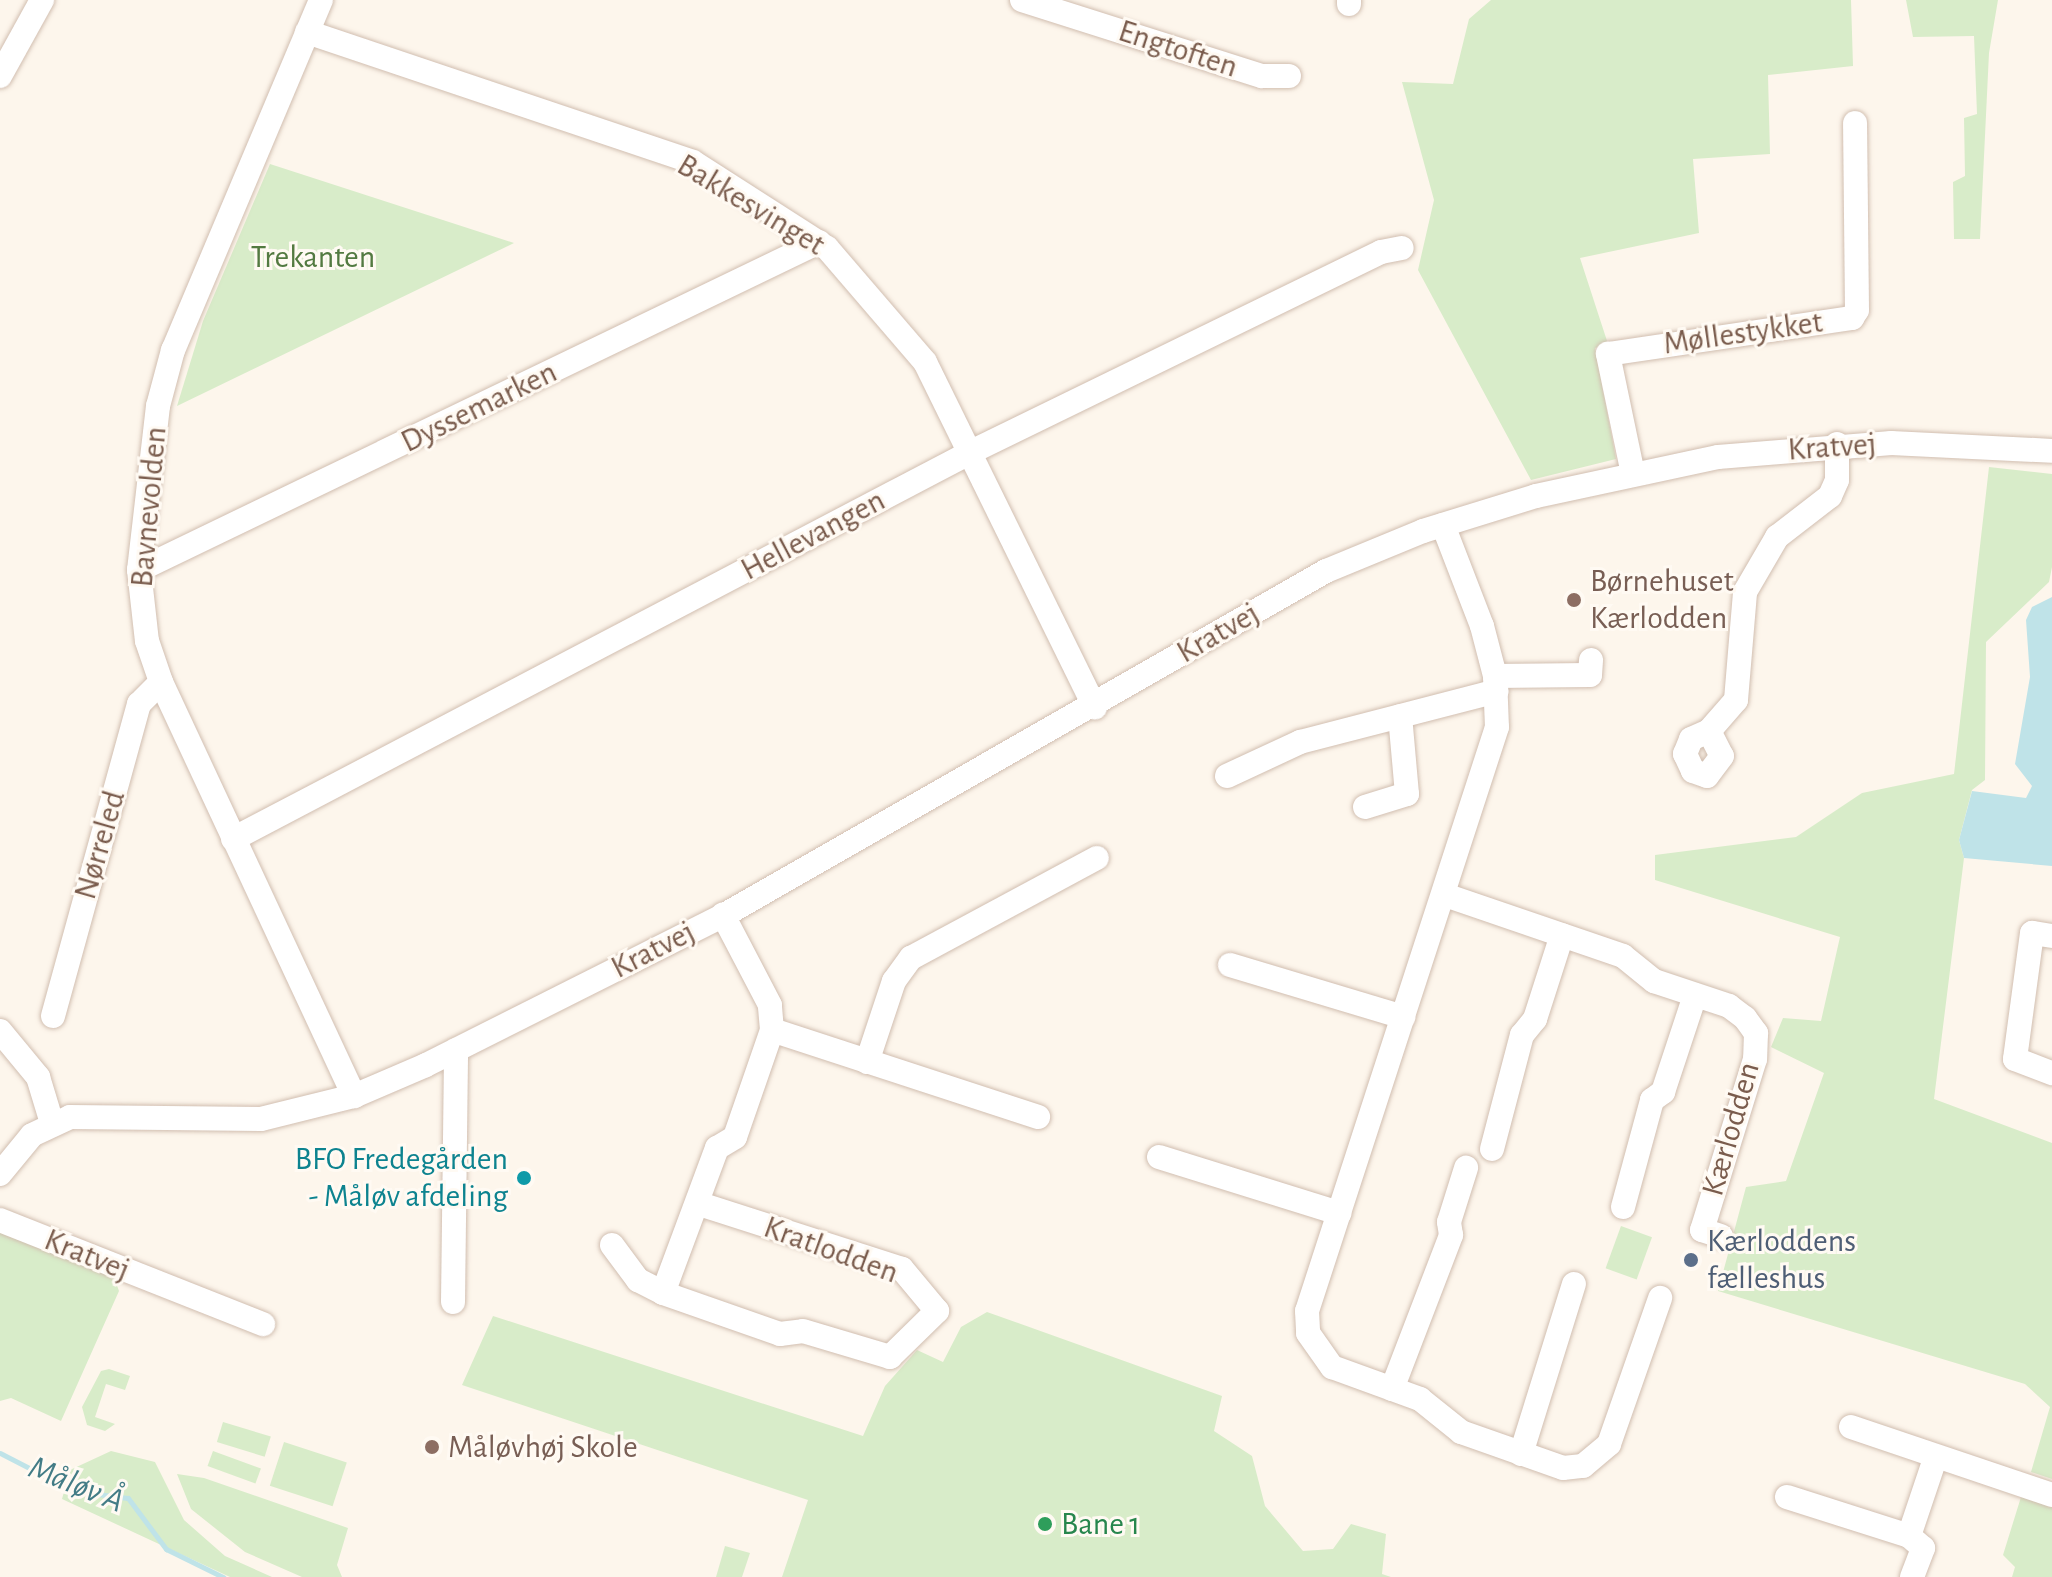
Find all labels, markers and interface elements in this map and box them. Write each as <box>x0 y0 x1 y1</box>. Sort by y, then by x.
street label: Engtoften <box>1114 12 1242 86</box>
street label: Bakkesvinget <box>670 146 832 264</box>
park label: Trekanten <box>251 238 375 276</box>
street label: Møllestykket <box>1661 303 1825 363</box>
street label: Dyssemarken <box>395 353 563 461</box>
street label: Bavnevolden <box>123 425 175 589</box>
street label: Kratvej <box>1787 425 1877 469</box>
street label: Hellevangen <box>734 481 892 589</box>
place label: Børnehuset Kærlodden <box>1590 563 1734 638</box>
marker: Børnehuset Kærlodden <box>1565 591 1583 609</box>
street label: Kratvej <box>1170 594 1266 672</box>
street label: Nørreled <box>66 786 134 904</box>
street label: Kratvej <box>605 913 701 987</box>
street label: Kærlodden <box>1694 1058 1768 1200</box>
place label: BFO Fredegården - Måløv afdeling <box>295 1141 508 1216</box>
marker: BFO Fredegården - Måløv afdeling <box>515 1169 533 1187</box>
street label: Kratlodden <box>759 1208 903 1292</box>
street label: Kratvej <box>39 1221 135 1289</box>
place label: Kærloddens fælleshus <box>1707 1223 1856 1298</box>
marker: Kærloddens fælleshus <box>1682 1251 1700 1269</box>
place label: Måløvhøj Skole <box>448 1428 638 1466</box>
marker: Måløvhøj Skole <box>423 1438 441 1456</box>
water label: Måløv Å <box>22 1448 130 1522</box>
place label: Bane 1 <box>1061 1505 1140 1543</box>
marker: Bane 1 <box>1036 1515 1054 1533</box>

